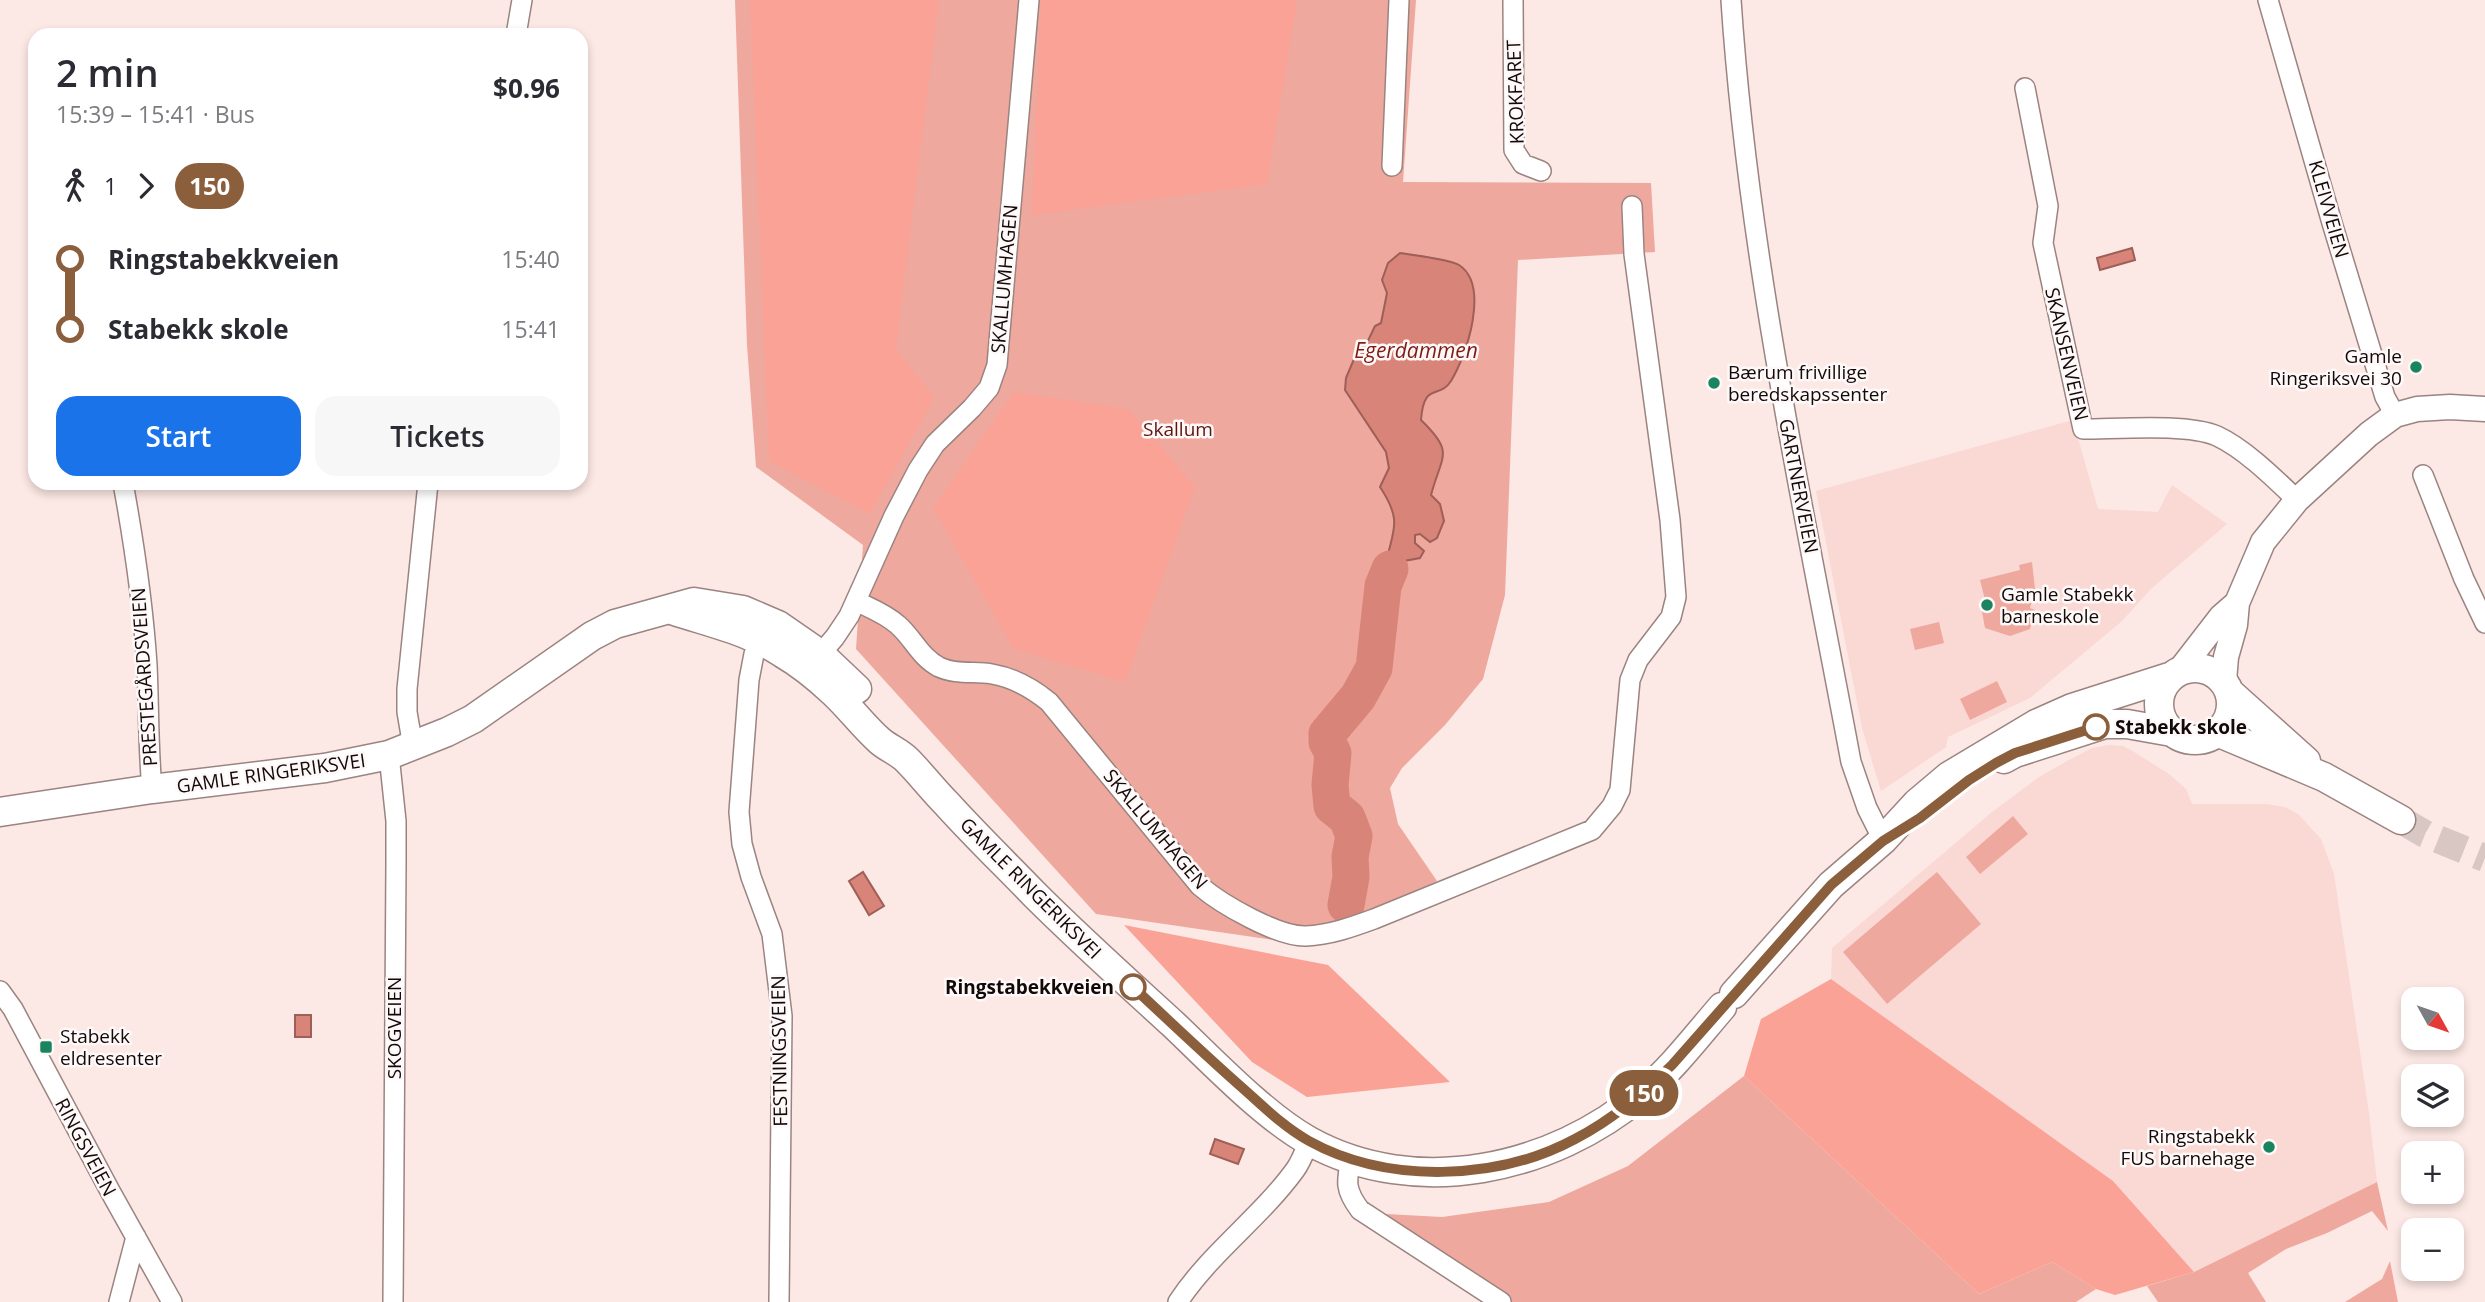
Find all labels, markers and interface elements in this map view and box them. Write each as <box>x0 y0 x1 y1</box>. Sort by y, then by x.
street label: KROKFARET <box>1500 39 1530 145</box>
text: 2 min <box>56 46 159 98</box>
text: $0.96 <box>493 70 560 106</box>
text: 15:39 – 15:41 · Bus <box>56 98 255 130</box>
street label: KLEIVVEIEN <box>2303 157 2355 261</box>
icon: walk <box>56 167 94 205</box>
icon: forward <box>127 167 165 205</box>
text: 150 <box>189 169 230 202</box>
text: 1 <box>104 170 117 202</box>
street label: SKALLUMHAGEN <box>985 203 1023 355</box>
text: Ringstabekkveien <box>108 241 339 277</box>
text: 15:40 <box>501 243 560 275</box>
street label: SKANSENVEIEN <box>2039 285 2095 423</box>
text: Stabekk skole <box>108 311 289 347</box>
text: 15:41 <box>501 313 560 345</box>
water label: Egerdammen <box>1354 336 1478 364</box>
place label: Gamle Ringeriksvei 30 <box>2270 343 2402 391</box>
place label: Bærum frivillige beredskapssenter <box>1728 359 1887 407</box>
marker: Gamle Ringeriksvei 30 <box>2408 359 2424 375</box>
marker: Bærum frivillige beredskapssenter <box>1706 375 1722 391</box>
button: Start <box>56 396 301 476</box>
button: Tickets <box>315 396 560 476</box>
park label: Skallum <box>1143 416 1213 442</box>
street label: GARTNERVEIEN <box>1773 416 1825 556</box>
place label: Gamle Stabekk barneskole <box>2001 581 2133 629</box>
street label: PRESTEGÅRDSVEIEN <box>125 587 163 767</box>
marker: Gamle Stabekk barneskole <box>1979 597 1995 613</box>
marker: Stabekk skole <box>2083 714 2109 740</box>
place label: Stabekk skole <box>2115 714 2247 740</box>
street label: GAMLE RINGERIKSVEI <box>175 747 367 799</box>
street label: SKALLUMHAGEN <box>1098 763 1214 895</box>
street label: GAMLE RINGERIKSVEI <box>955 812 1107 964</box>
place label: Ringstabekkveien <box>945 974 1114 1000</box>
marker: Ringstabekkveien <box>1120 974 1146 1000</box>
street label: FESTNINGSVEIEN <box>765 975 793 1127</box>
street label: SKOGVEIEN <box>381 977 407 1079</box>
north arrow <box>2401 987 2464 1050</box>
map controls <box>2401 987 2464 1281</box>
place label: Stabekk eldresenter <box>60 1023 162 1071</box>
marker: Stabekk eldresenter <box>38 1039 54 1055</box>
button: layers <box>2401 1064 2464 1127</box>
line badge: 150 <box>1604 1070 1684 1116</box>
text: 150 <box>1623 1076 1665 1109</box>
street label: RINGSVEIEN <box>49 1093 123 1201</box>
place label: Ringstabekk FUS barnehage <box>2121 1123 2255 1171</box>
marker: Ringstabekk FUS barnehage <box>2261 1139 2277 1155</box>
button: + <box>2401 1141 2464 1204</box>
button: − <box>2401 1218 2464 1281</box>

